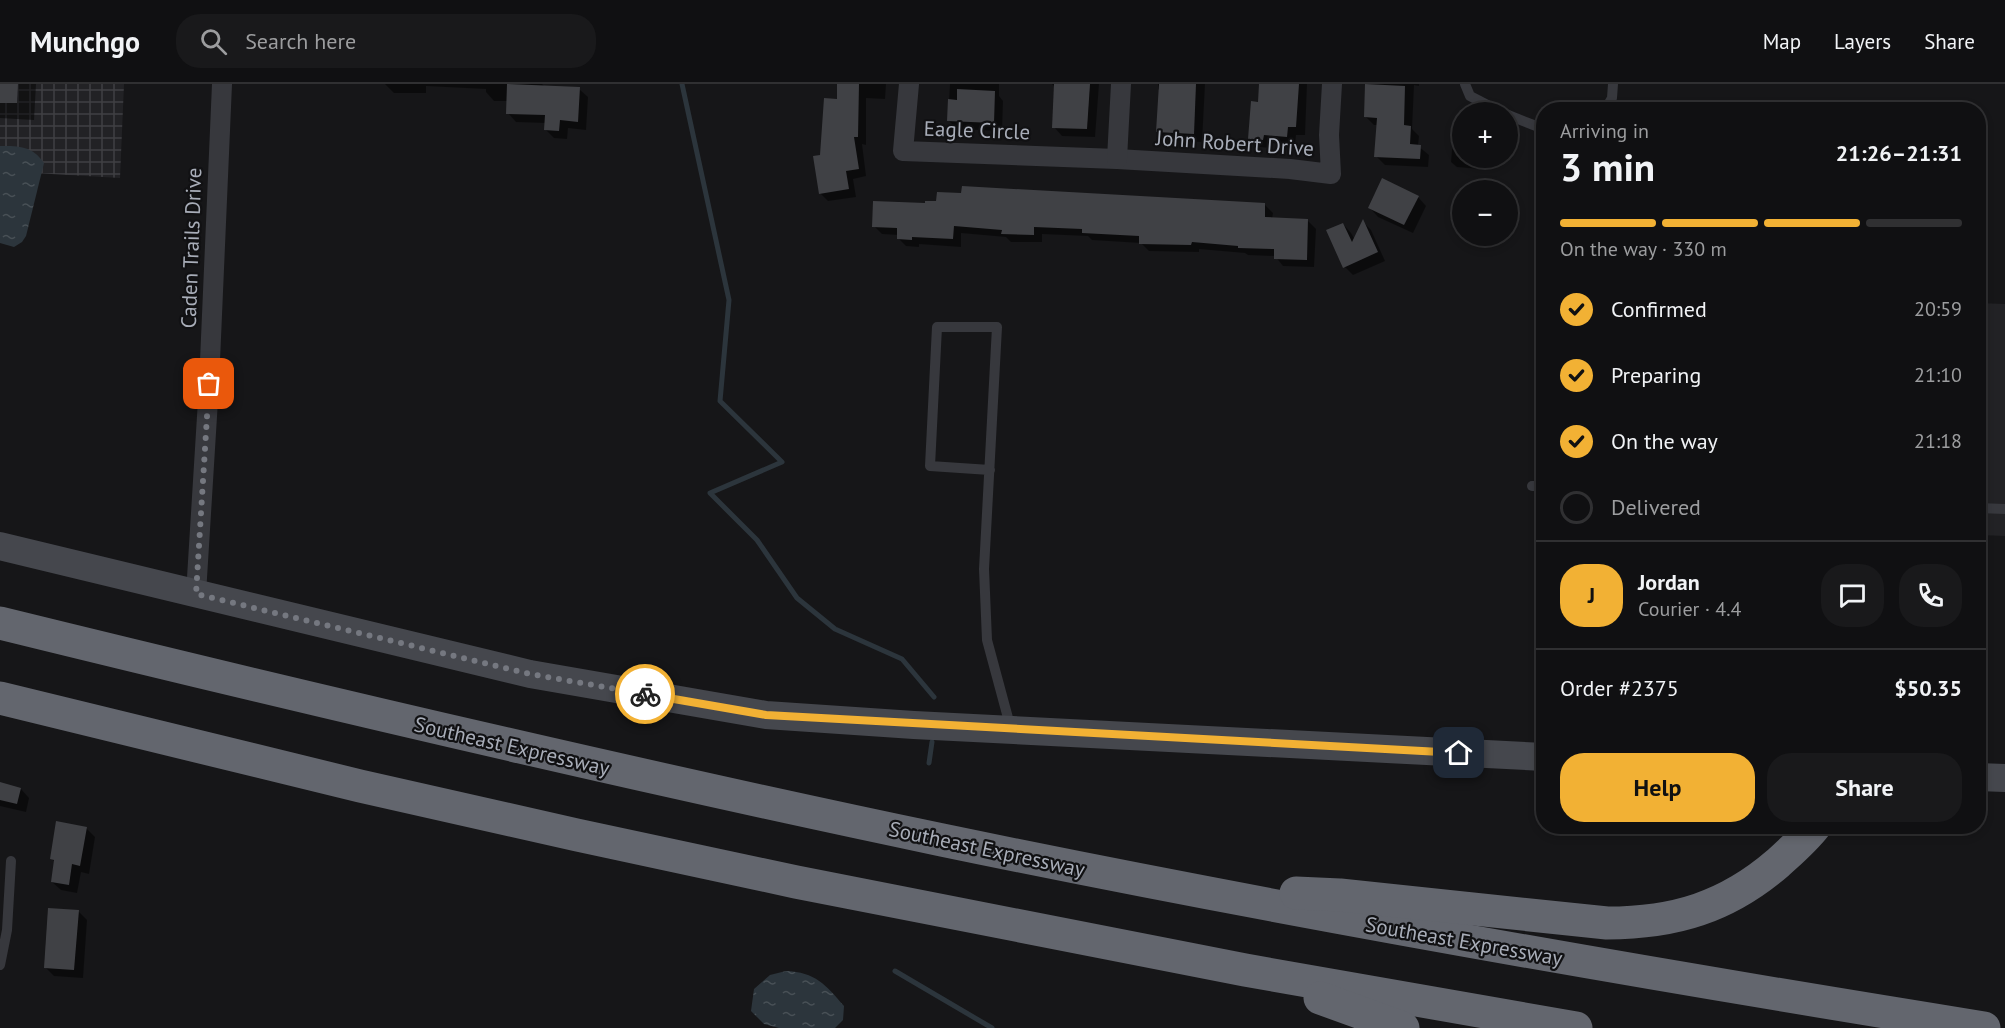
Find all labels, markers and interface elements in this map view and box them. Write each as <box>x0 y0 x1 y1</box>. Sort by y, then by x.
search box <box>176 14 596 68</box>
text: Munchgo <box>30 23 140 60</box>
icon: search <box>197 25 230 58</box>
text: Search here <box>245 27 356 55</box>
text: Map <box>1763 28 1801 55</box>
text: Layers <box>1834 28 1891 55</box>
text: Share <box>1924 28 1975 55</box>
map controls <box>1452 102 1518 246</box>
button: + <box>1452 102 1518 168</box>
street label: Eagle Circle <box>923 115 1031 145</box>
text: Arriving in <box>1560 118 1649 144</box>
street label: John Robert Drive <box>1154 124 1315 162</box>
text: 21:26–21:31 <box>1836 139 1962 167</box>
text: 3 min <box>1560 141 1655 192</box>
street label: Caden Trails Drive <box>175 167 207 329</box>
button: − <box>1452 180 1518 246</box>
text: On the way · 330 m <box>1560 236 1727 262</box>
icon: check <box>1560 293 1593 326</box>
text: Confirmed <box>1611 295 1707 323</box>
text: 20:59 <box>1914 296 1962 322</box>
pin <box>183 358 234 409</box>
icon: check <box>1560 359 1593 392</box>
text: Preparing <box>1611 361 1701 389</box>
text: 21:10 <box>1914 362 1962 388</box>
icon: bag <box>192 367 225 400</box>
icon: check <box>1560 425 1593 458</box>
text: On the way <box>1611 427 1718 455</box>
text: 21:18 <box>1914 428 1962 454</box>
text: Delivered <box>1611 493 1701 521</box>
button: chat <box>1821 564 1884 627</box>
button: phone <box>1899 564 1962 627</box>
text: Jordan <box>1638 568 1700 596</box>
text: J <box>1588 581 1595 609</box>
text: Courier · 4.4 <box>1638 596 1741 622</box>
courier <box>615 664 675 724</box>
text: Order #2375 <box>1560 674 1679 702</box>
text: $50.35 <box>1894 674 1962 702</box>
icon: bike <box>629 678 662 711</box>
street label: Southeast Expressway <box>412 710 612 782</box>
pin <box>1433 727 1484 778</box>
icon: home <box>1442 736 1475 769</box>
button: Help <box>1560 753 1755 822</box>
button: Share <box>1767 753 1962 822</box>
street label: Southeast Expressway <box>887 815 1088 883</box>
street label: Southeast Expressway <box>1363 910 1565 972</box>

